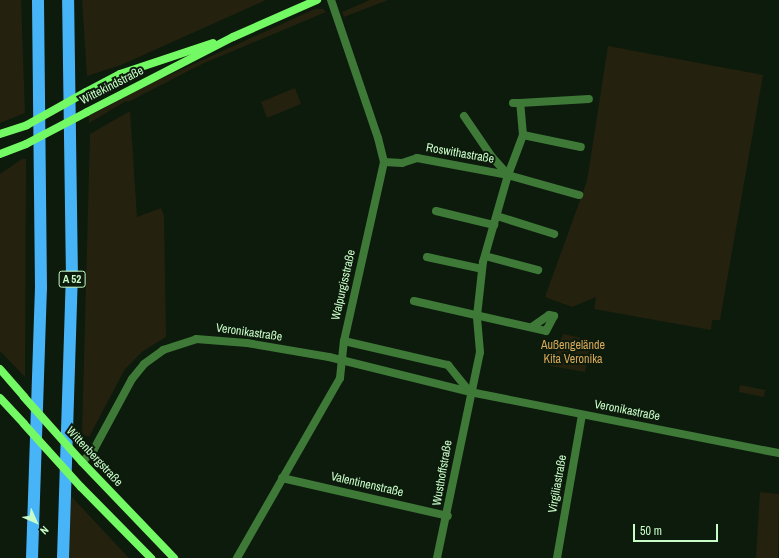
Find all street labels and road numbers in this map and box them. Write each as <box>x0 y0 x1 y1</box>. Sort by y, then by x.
street label: Wittekindstraße <box>78 64 146 108</box>
street label: Roswithastraße <box>425 141 495 167</box>
street label: Walpurgisstraße <box>329 248 359 322</box>
road number: A 52 <box>58 270 86 288</box>
street label: Veronikastraße <box>215 321 283 345</box>
street label: Veronikastraße <box>593 398 661 424</box>
street label: Wittenbergstraße <box>63 424 125 490</box>
street label: Wusthoffstraße <box>430 439 456 507</box>
street label: Virgiliastraße <box>546 454 570 514</box>
street label: Valentinenstraße <box>329 470 405 500</box>

